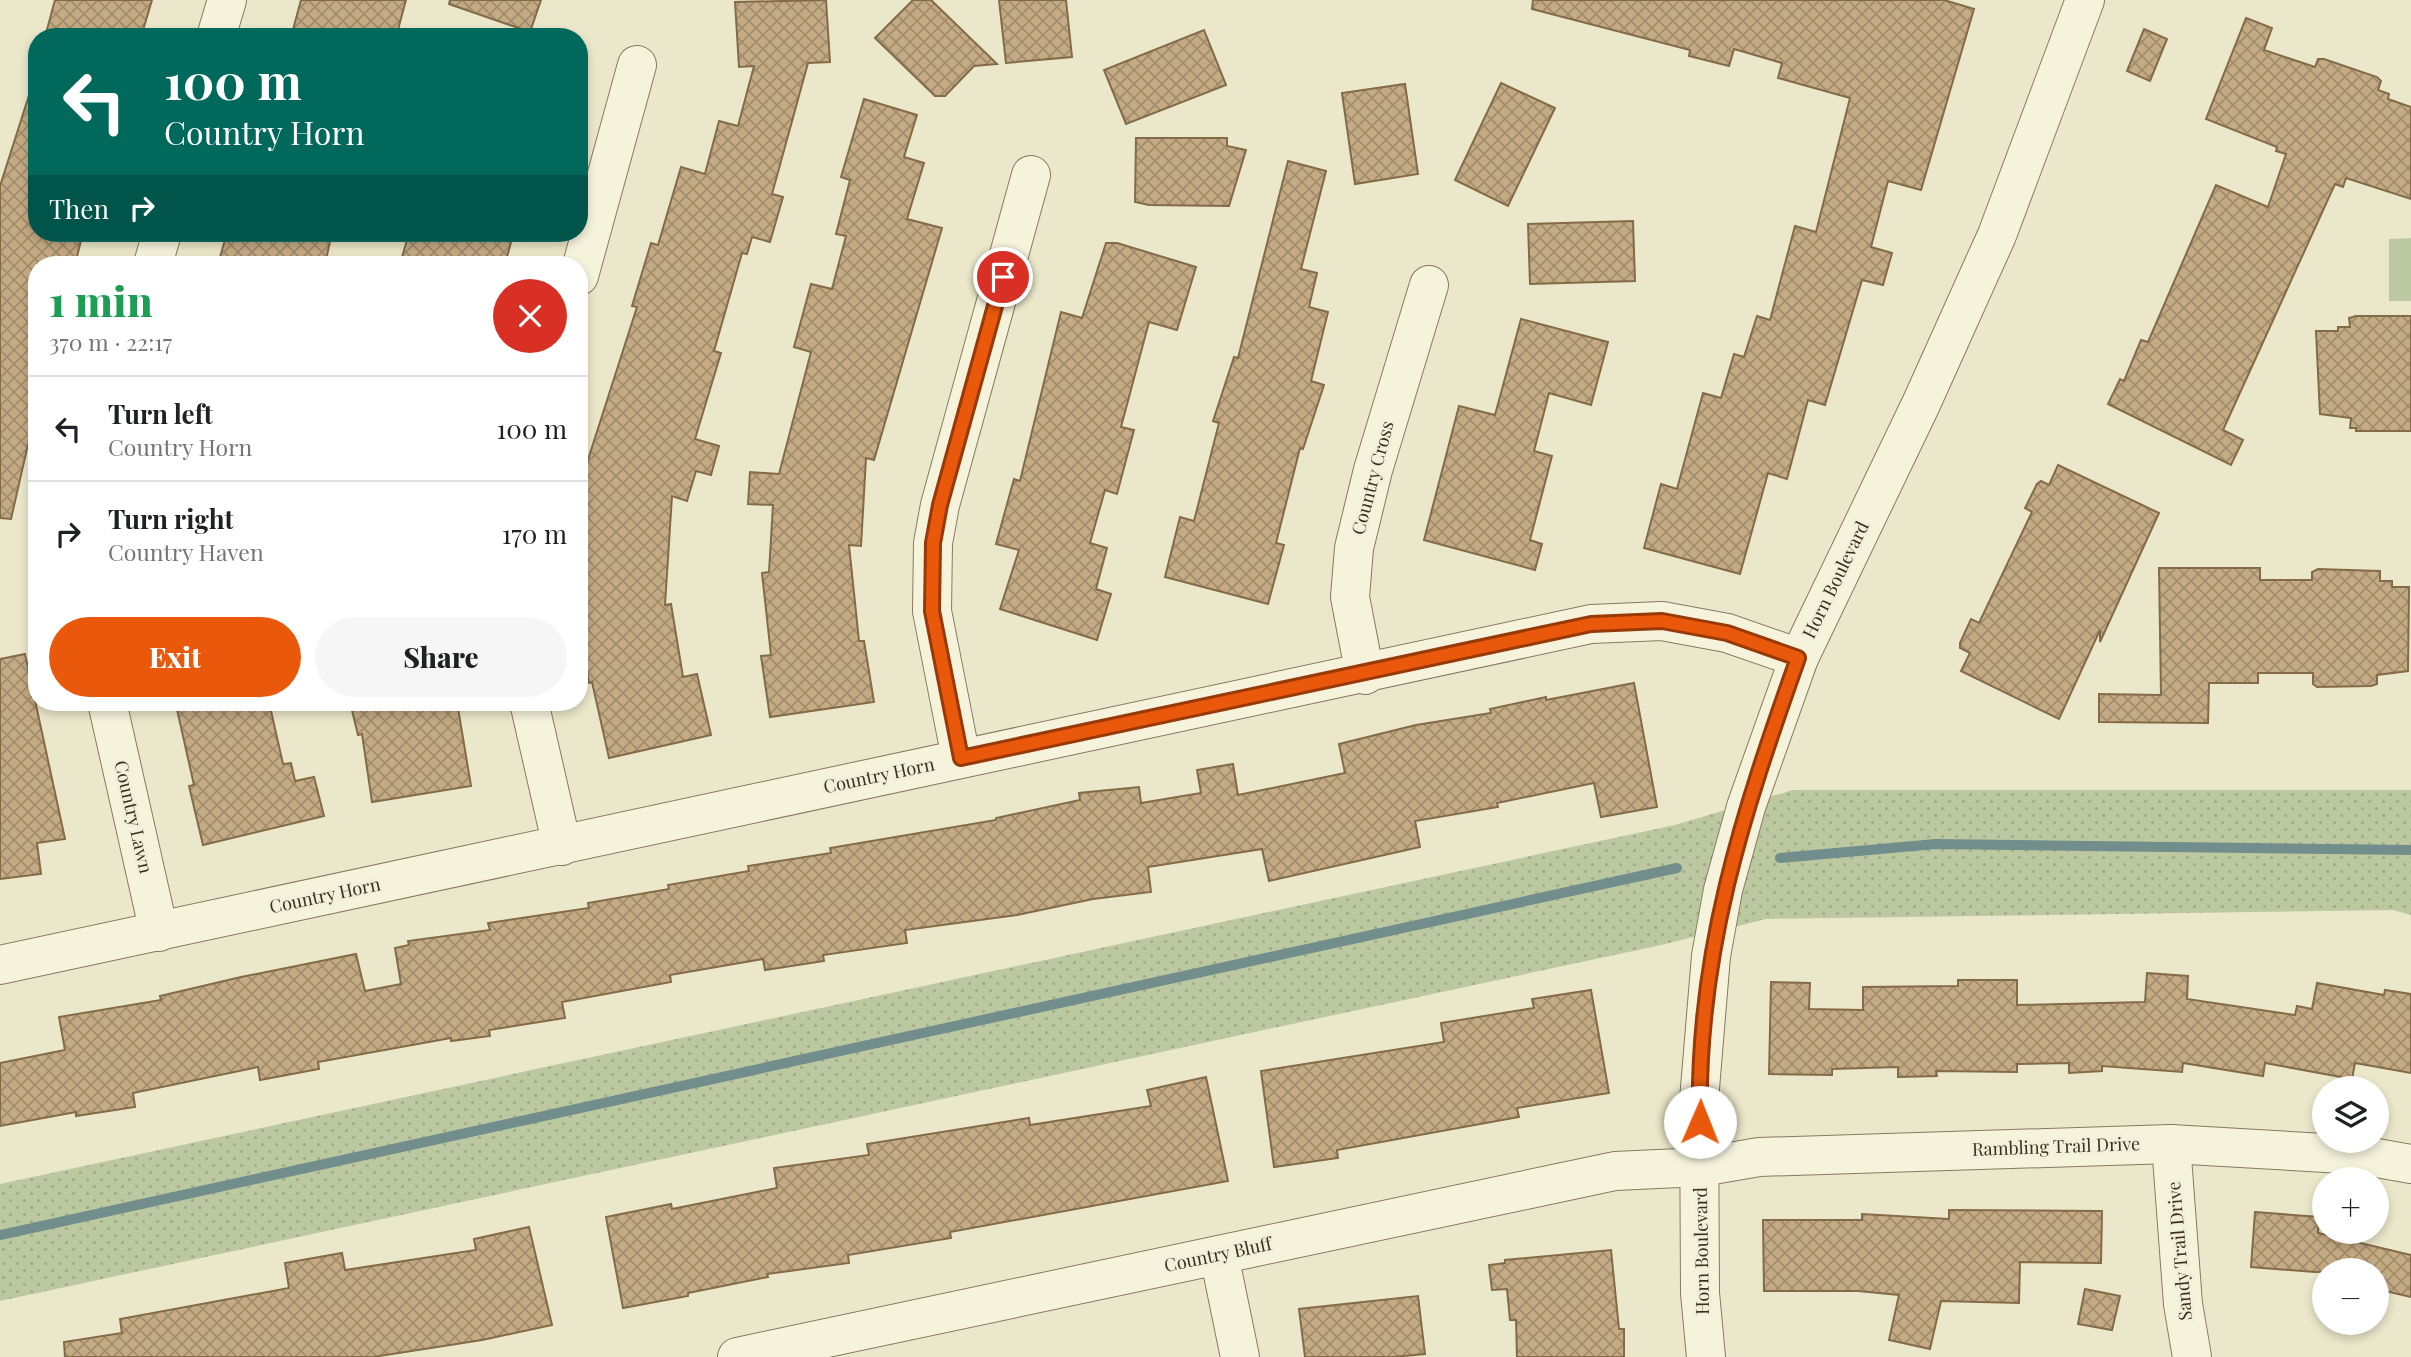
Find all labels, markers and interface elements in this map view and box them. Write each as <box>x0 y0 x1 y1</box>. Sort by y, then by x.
text: 100 m <box>164 47 302 112</box>
icon: left <box>49 56 140 147</box>
text: Country Horn <box>164 110 365 153</box>
icon: right <box>123 189 161 227</box>
text: Then <box>49 191 109 226</box>
pin <box>973 247 1033 307</box>
icon: arrive <box>984 258 1022 296</box>
text: 1 min <box>49 272 153 328</box>
button: close <box>493 279 567 353</box>
text: 370 m · 22:17 <box>49 326 172 357</box>
text: Turn left <box>108 396 213 431</box>
icon: left <box>49 410 87 448</box>
text: 100 m <box>497 411 567 446</box>
street label: Country Cross <box>1345 418 1399 537</box>
text: Country Horn <box>108 431 252 462</box>
text: Turn right <box>108 501 234 536</box>
icon: right <box>49 515 87 553</box>
text: 170 m <box>502 516 567 551</box>
street label: Horn Boulevard <box>1796 516 1874 642</box>
text: Country Haven <box>108 536 264 567</box>
button: Exit <box>49 617 301 697</box>
button: Share <box>315 617 567 697</box>
street label: Country Horn <box>821 752 937 798</box>
street label: Country Lawn <box>109 758 159 876</box>
street label: Country Horn <box>267 872 383 918</box>
map controls <box>2312 1076 2389 1335</box>
button: layers <box>2312 1076 2389 1153</box>
position arrow <box>1663 1085 1737 1159</box>
street label: Rambling Trail Drive <box>1971 1131 2140 1161</box>
button: + <box>2312 1167 2389 1244</box>
street label: Sandy Trail Drive <box>2161 1180 2197 1322</box>
street label: Horn Boulevard <box>1688 1186 1714 1315</box>
street label: Country Bluff <box>1162 1231 1275 1277</box>
button: − <box>2312 1258 2389 1335</box>

